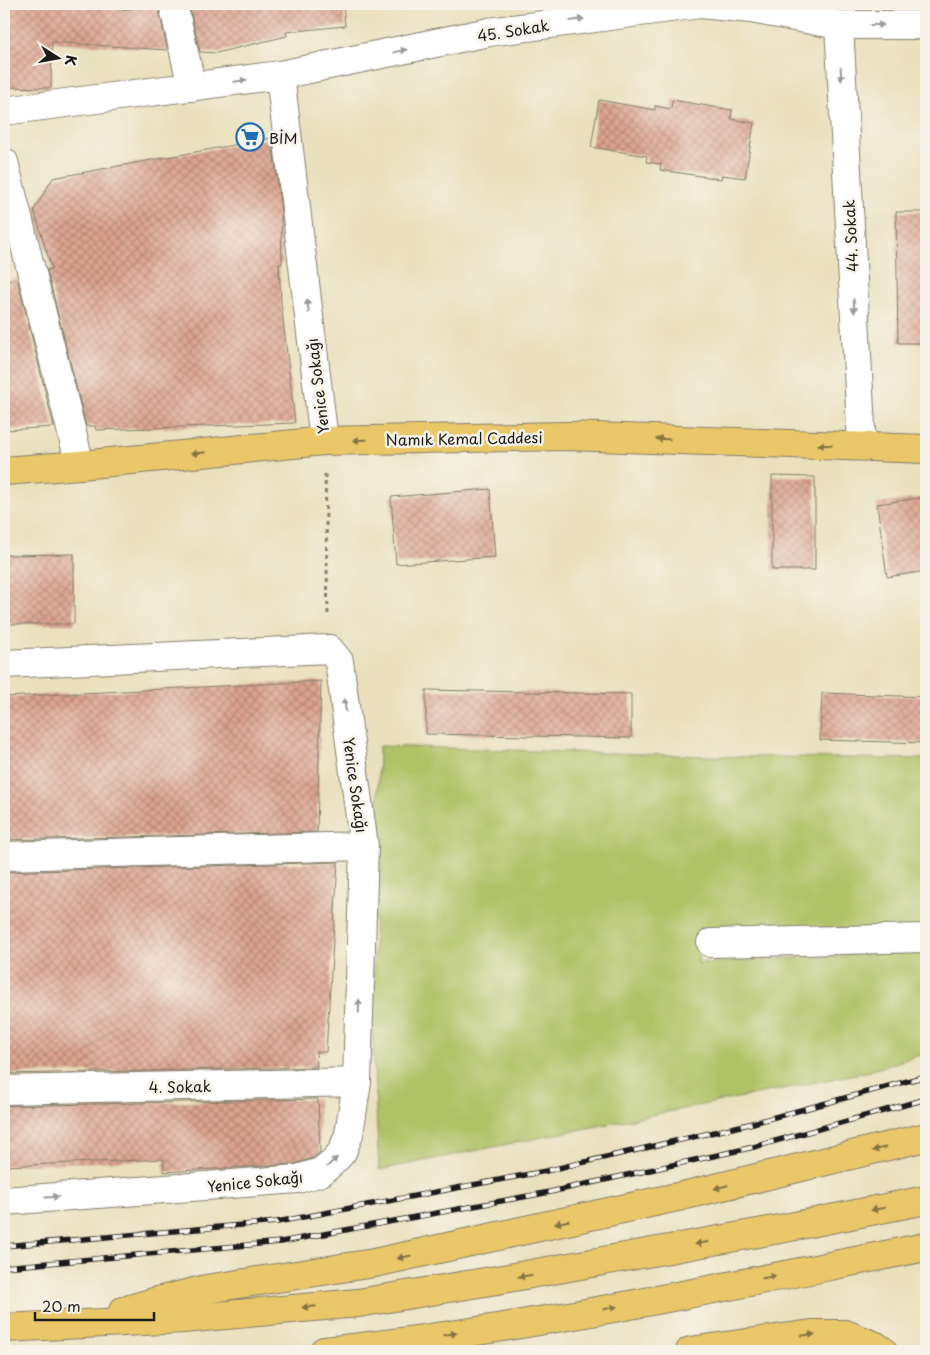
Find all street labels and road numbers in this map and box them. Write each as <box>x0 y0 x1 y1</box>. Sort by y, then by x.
street label: 45. Sokak <box>475 13 551 47</box>
street label: 44. Sokak <box>837 199 863 273</box>
street label: Yenice Sokağı <box>300 337 334 435</box>
street label: Namık Kemal Caddesi <box>385 425 543 451</box>
street label: Yenice Sokağı <box>338 736 374 834</box>
street label: 4. Sokak <box>149 1074 212 1098</box>
street label: Yenice Sokağı <box>206 1165 304 1197</box>

